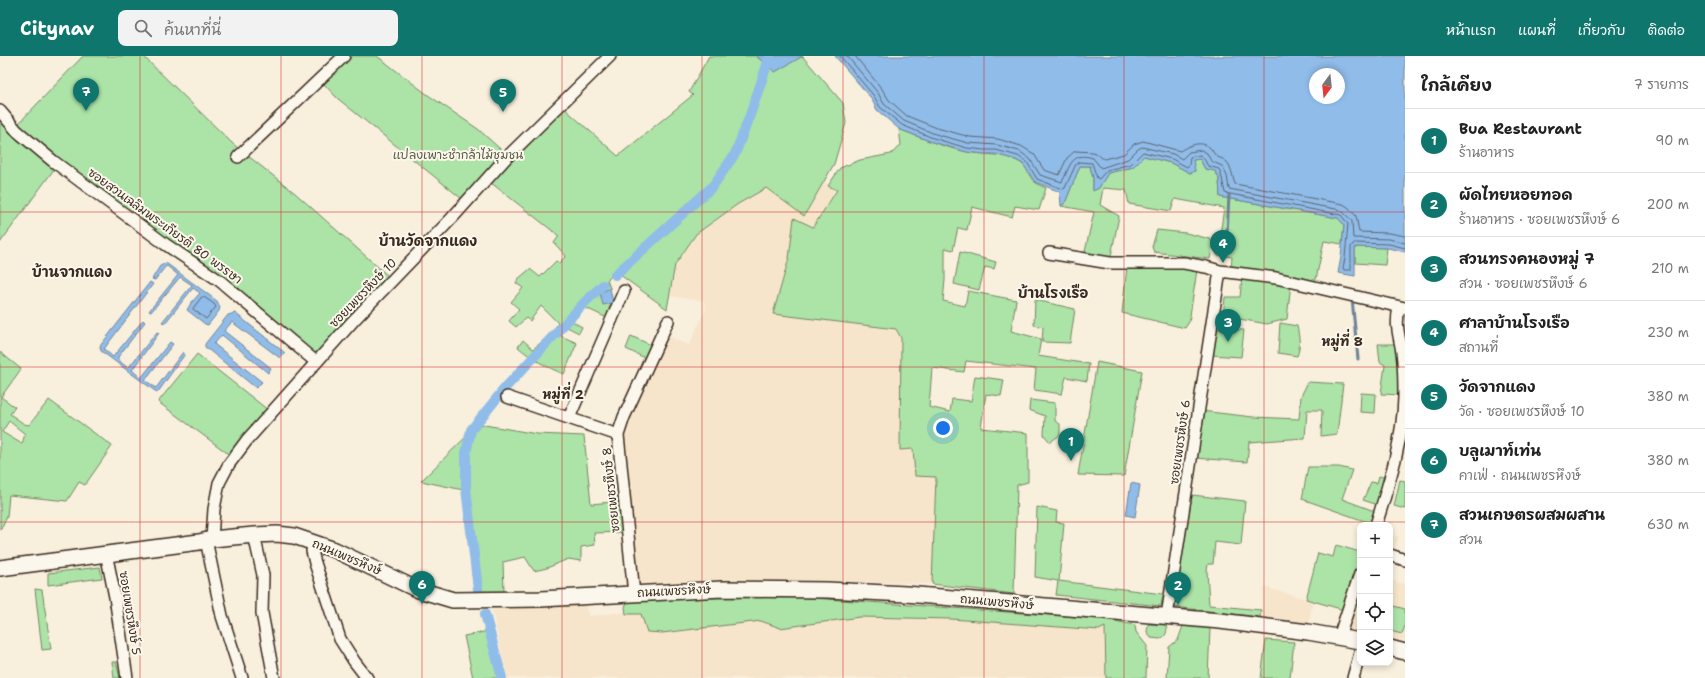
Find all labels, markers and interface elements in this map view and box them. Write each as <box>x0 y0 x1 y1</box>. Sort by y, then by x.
search box <box>118 10 398 46</box>
text: Citynav <box>20 16 94 41</box>
icon: search <box>132 17 154 39</box>
text: ค้นหาที่นี่ <box>164 20 221 40</box>
text: หน้าแรก <box>1446 21 1496 39</box>
text: แผนที่ <box>1518 21 1556 39</box>
text: เกี่ยวกับ <box>1578 21 1625 39</box>
text: ติดต่อ <box>1647 21 1685 39</box>
north arrow <box>1309 68 1345 104</box>
text: ใกล้เคียง <box>1421 74 1492 96</box>
text: 7 รายการ <box>1634 76 1689 93</box>
pin: 7 <box>73 78 99 111</box>
pin: 5 <box>490 79 516 112</box>
text: Bua Restaurant <box>1459 119 1582 139</box>
text: 1 <box>1431 132 1437 149</box>
text: 90 m <box>1655 132 1689 149</box>
text: ร้านอาหาร <box>1459 144 1515 161</box>
park label: แปลงเพาะชำกล้าไม้ชุมชน <box>393 147 523 164</box>
street label: ซอยสวนเฉลิมพระเกียรติ 80 พรรษา <box>85 165 245 287</box>
text: ผัดไทยหอยทอด <box>1459 185 1572 205</box>
text: 2 <box>1429 196 1439 213</box>
text: 200 m <box>1647 196 1689 213</box>
text: ร้านอาหาร · ซอยเพชรหึงษ์ 6 <box>1459 211 1620 228</box>
pin: 4 <box>1210 230 1236 263</box>
district label: บ้านวัดจากแดง <box>379 231 477 250</box>
text: สวนทรงคนองหมู่ 7 <box>1459 249 1595 269</box>
street label: ซอยเพชรหึงษ์ 10 <box>326 255 400 331</box>
text: 3 <box>1429 260 1439 277</box>
text: 210 m <box>1651 260 1689 277</box>
district label: บ้านจากแดง <box>32 262 112 281</box>
text: สวน · ซอยเพชรหึงษ์ 6 <box>1459 275 1588 292</box>
district label: บ้านโรงเรือ <box>1018 283 1088 302</box>
pin: 3 <box>1215 309 1241 342</box>
text: ศาลาบ้านโรงเรือ <box>1459 313 1570 333</box>
text: 4 <box>1429 324 1439 341</box>
text: 230 m <box>1647 324 1689 341</box>
district label: หมู่ที่ 8 <box>1321 328 1363 352</box>
text: สถานที่ <box>1459 339 1498 356</box>
text: วัดจากแดง <box>1459 377 1535 397</box>
district label: หมู่ที่ 2 <box>542 381 584 405</box>
text: 5 <box>1430 388 1438 405</box>
text: 380 m <box>1647 388 1689 405</box>
street label: ซอยเพชรหึงษ์ 6 <box>1166 398 1194 486</box>
text: วัด · ซอยเพชรหึงษ์ 10 <box>1459 403 1585 420</box>
your location <box>933 418 953 438</box>
pin: 1 <box>1058 428 1084 461</box>
text: บลูเมาท์เท่น <box>1459 441 1541 461</box>
street label: ซอยเพชรหึงษ์ 8 <box>599 447 623 533</box>
text: 6 <box>1429 452 1439 469</box>
text: 380 m <box>1647 452 1689 469</box>
text: คาเฟ่ · ถนนเพชรหึงษ์ <box>1459 467 1581 484</box>
text: สวนเกษตรผสมผสาน <box>1459 505 1605 525</box>
text: 7 <box>1429 516 1439 533</box>
text: 630 m <box>1647 516 1689 533</box>
map controls <box>1357 522 1393 666</box>
button: + <box>1357 522 1393 558</box>
text: สวน <box>1459 531 1482 548</box>
street label: ถนนเพชรหึงษ์ <box>310 535 384 579</box>
button: − <box>1357 558 1393 594</box>
street label: ซอยเพชรหึงษ์ 5 <box>115 570 145 656</box>
pin: 6 <box>409 571 435 604</box>
pin: 2 <box>1165 572 1191 605</box>
street label: ถนนเพชรหึงษ์ <box>637 581 712 601</box>
street label: ถนนเพชรหึงษ์ <box>959 591 1035 613</box>
button: locate <box>1357 594 1393 630</box>
button: layers <box>1357 630 1393 666</box>

